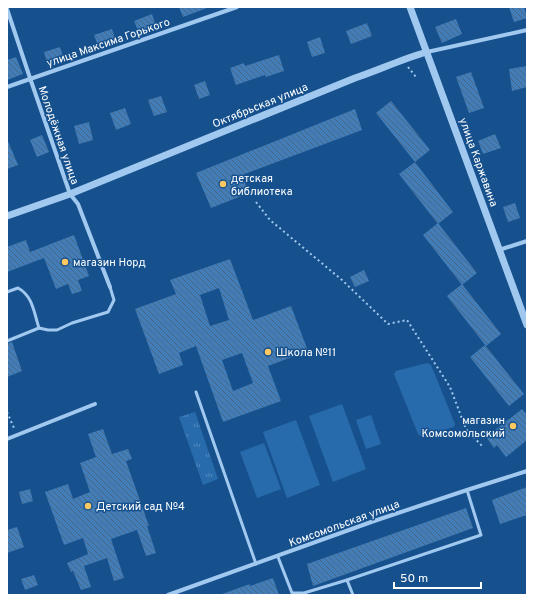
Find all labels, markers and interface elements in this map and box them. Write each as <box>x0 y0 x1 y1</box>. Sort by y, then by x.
street label: улица Максима Горького <box>45 15 172 71</box>
street label: Октябрьская улица <box>211 80 310 132</box>
street label: Молодёжная улица <box>35 84 82 187</box>
street label: улица Каржавина <box>455 116 501 209</box>
place label: детская библиотека <box>231 172 293 199</box>
marker: детская библиотека <box>218 179 228 189</box>
place label: магазин Норд <box>73 256 146 270</box>
marker: магазин Норд <box>60 257 70 267</box>
place label: Школа №11 <box>276 346 336 360</box>
marker: Школа №11 <box>263 347 273 357</box>
place label: магазин Комсомольский <box>422 414 505 441</box>
marker: магазин Комсомольский <box>508 421 518 431</box>
street label: Комсомольская улица <box>287 497 402 550</box>
place label: Детский сад №4 <box>96 500 185 514</box>
marker: Детский сад №4 <box>83 501 93 511</box>
scale bar <box>394 564 481 590</box>
text: 50 m <box>400 571 428 587</box>

